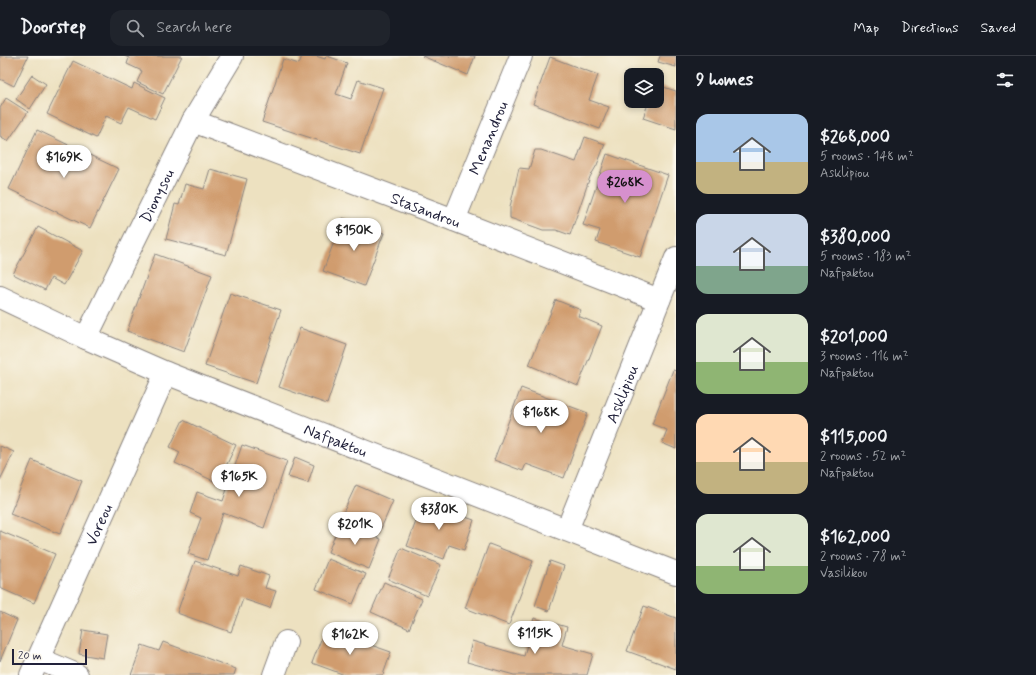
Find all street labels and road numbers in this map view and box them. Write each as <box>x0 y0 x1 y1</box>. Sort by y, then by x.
street label: Menandrou <box>465 98 514 178</box>
street label: Dionysou <box>135 166 180 227</box>
street label: Stasandrou <box>387 188 463 233</box>
street label: Asklipiou <box>602 362 644 426</box>
street label: Nafpaktou <box>301 419 370 463</box>
street label: Voreou <box>81 501 118 549</box>

